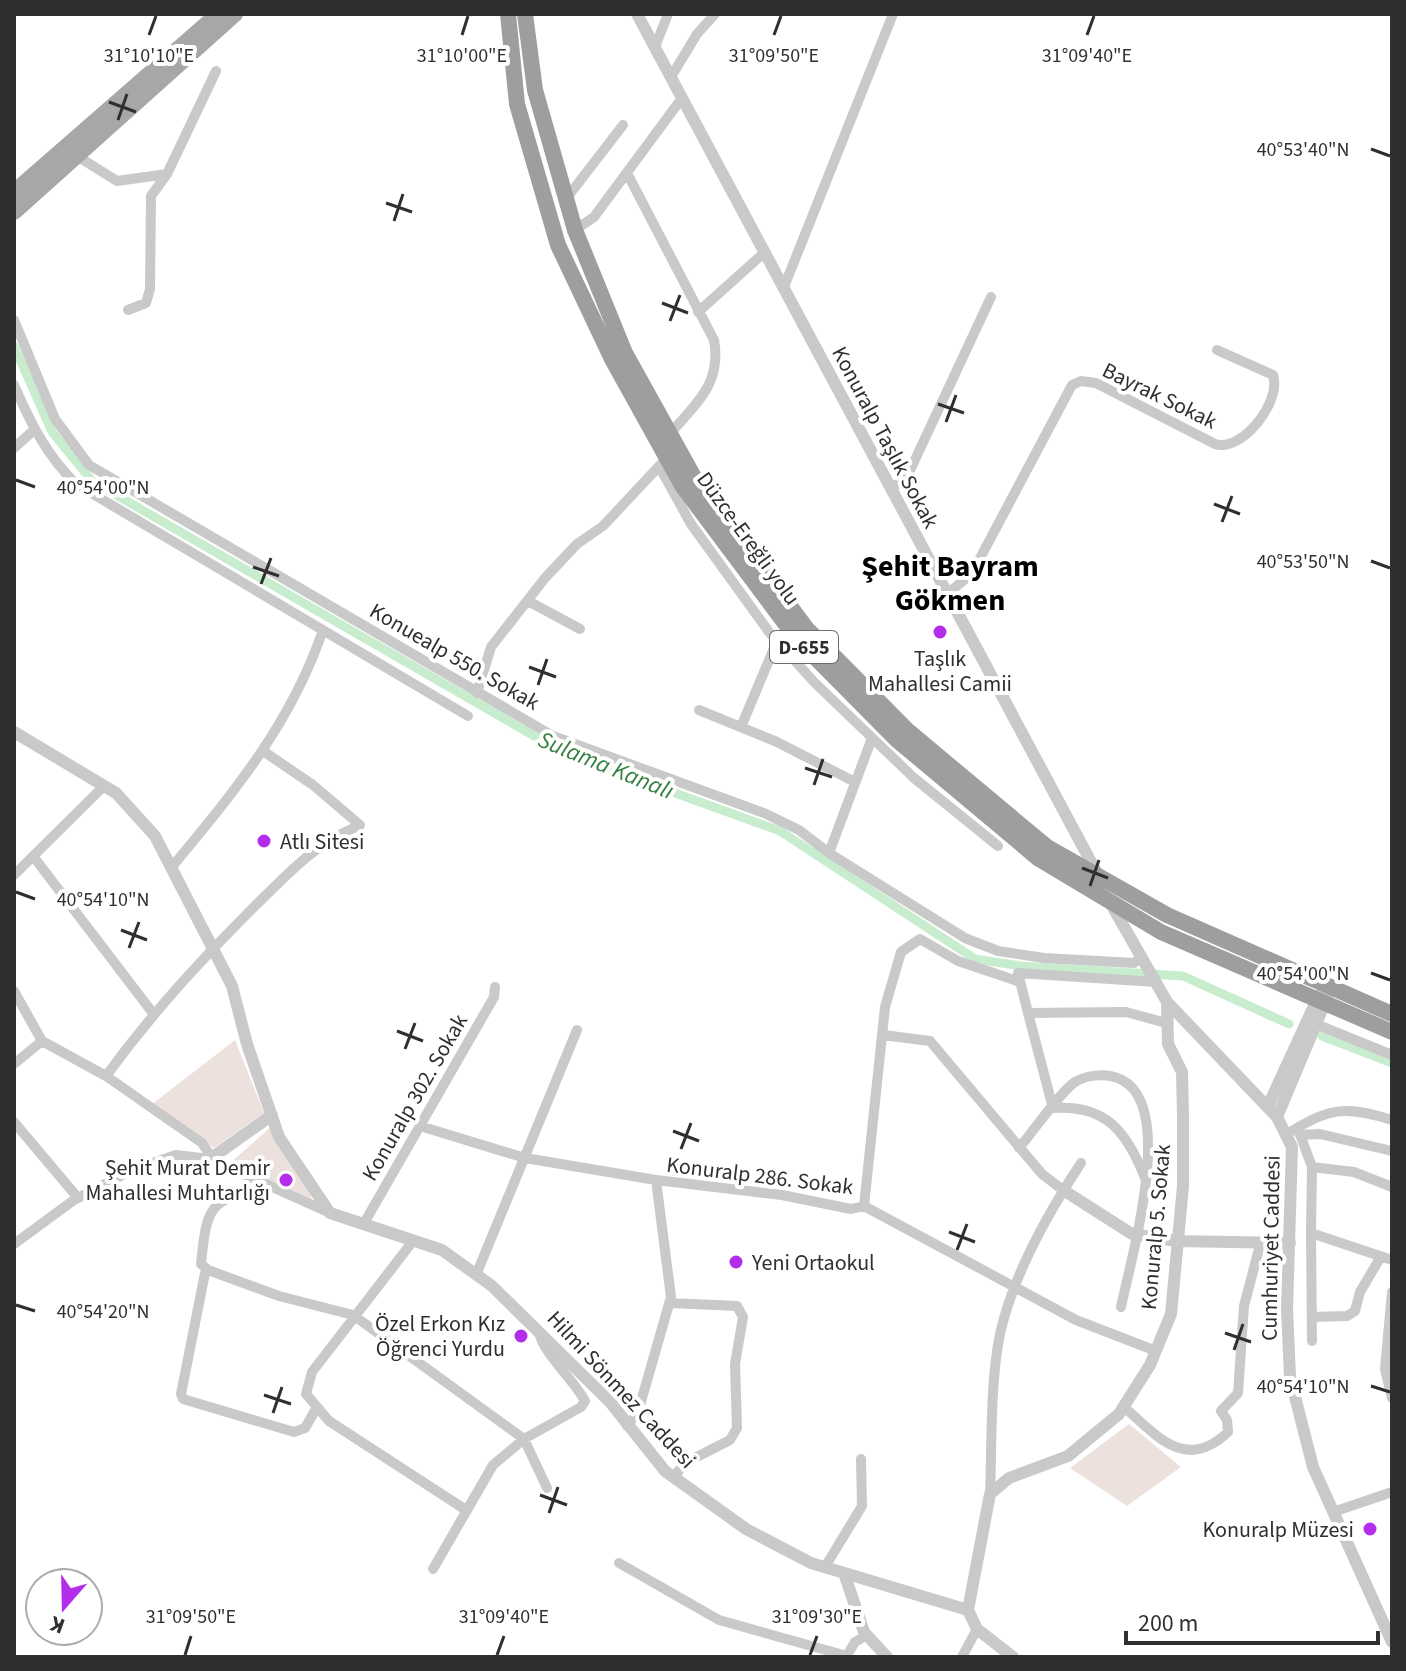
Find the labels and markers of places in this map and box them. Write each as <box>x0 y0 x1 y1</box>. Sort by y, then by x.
marker: Taşlık Mahallesi Camii <box>931 623 949 641</box>
place label: Taşlık Mahallesi Camii <box>868 643 1012 700</box>
place label: Atlı Sitesi <box>280 826 364 858</box>
marker: Atlı Sitesi <box>255 832 273 850</box>
place label: Şehit Murat Demir Mahallesi Muhtarlığı <box>86 1152 270 1209</box>
marker: Şehit Murat Demir Mahallesi Muhtarlığı <box>277 1171 295 1189</box>
place label: Yeni Ortaokul <box>751 1247 875 1279</box>
marker: Yeni Ortaokul <box>727 1253 745 1271</box>
place label: Özel Erkon Kız Öğrenci Yurdu <box>375 1308 505 1365</box>
marker: Özel Erkon Kız Öğrenci Yurdu <box>512 1327 530 1345</box>
place label: Konuralp Müzesi <box>1202 1514 1354 1546</box>
marker: Konuralp Müzesi <box>1361 1520 1379 1538</box>

